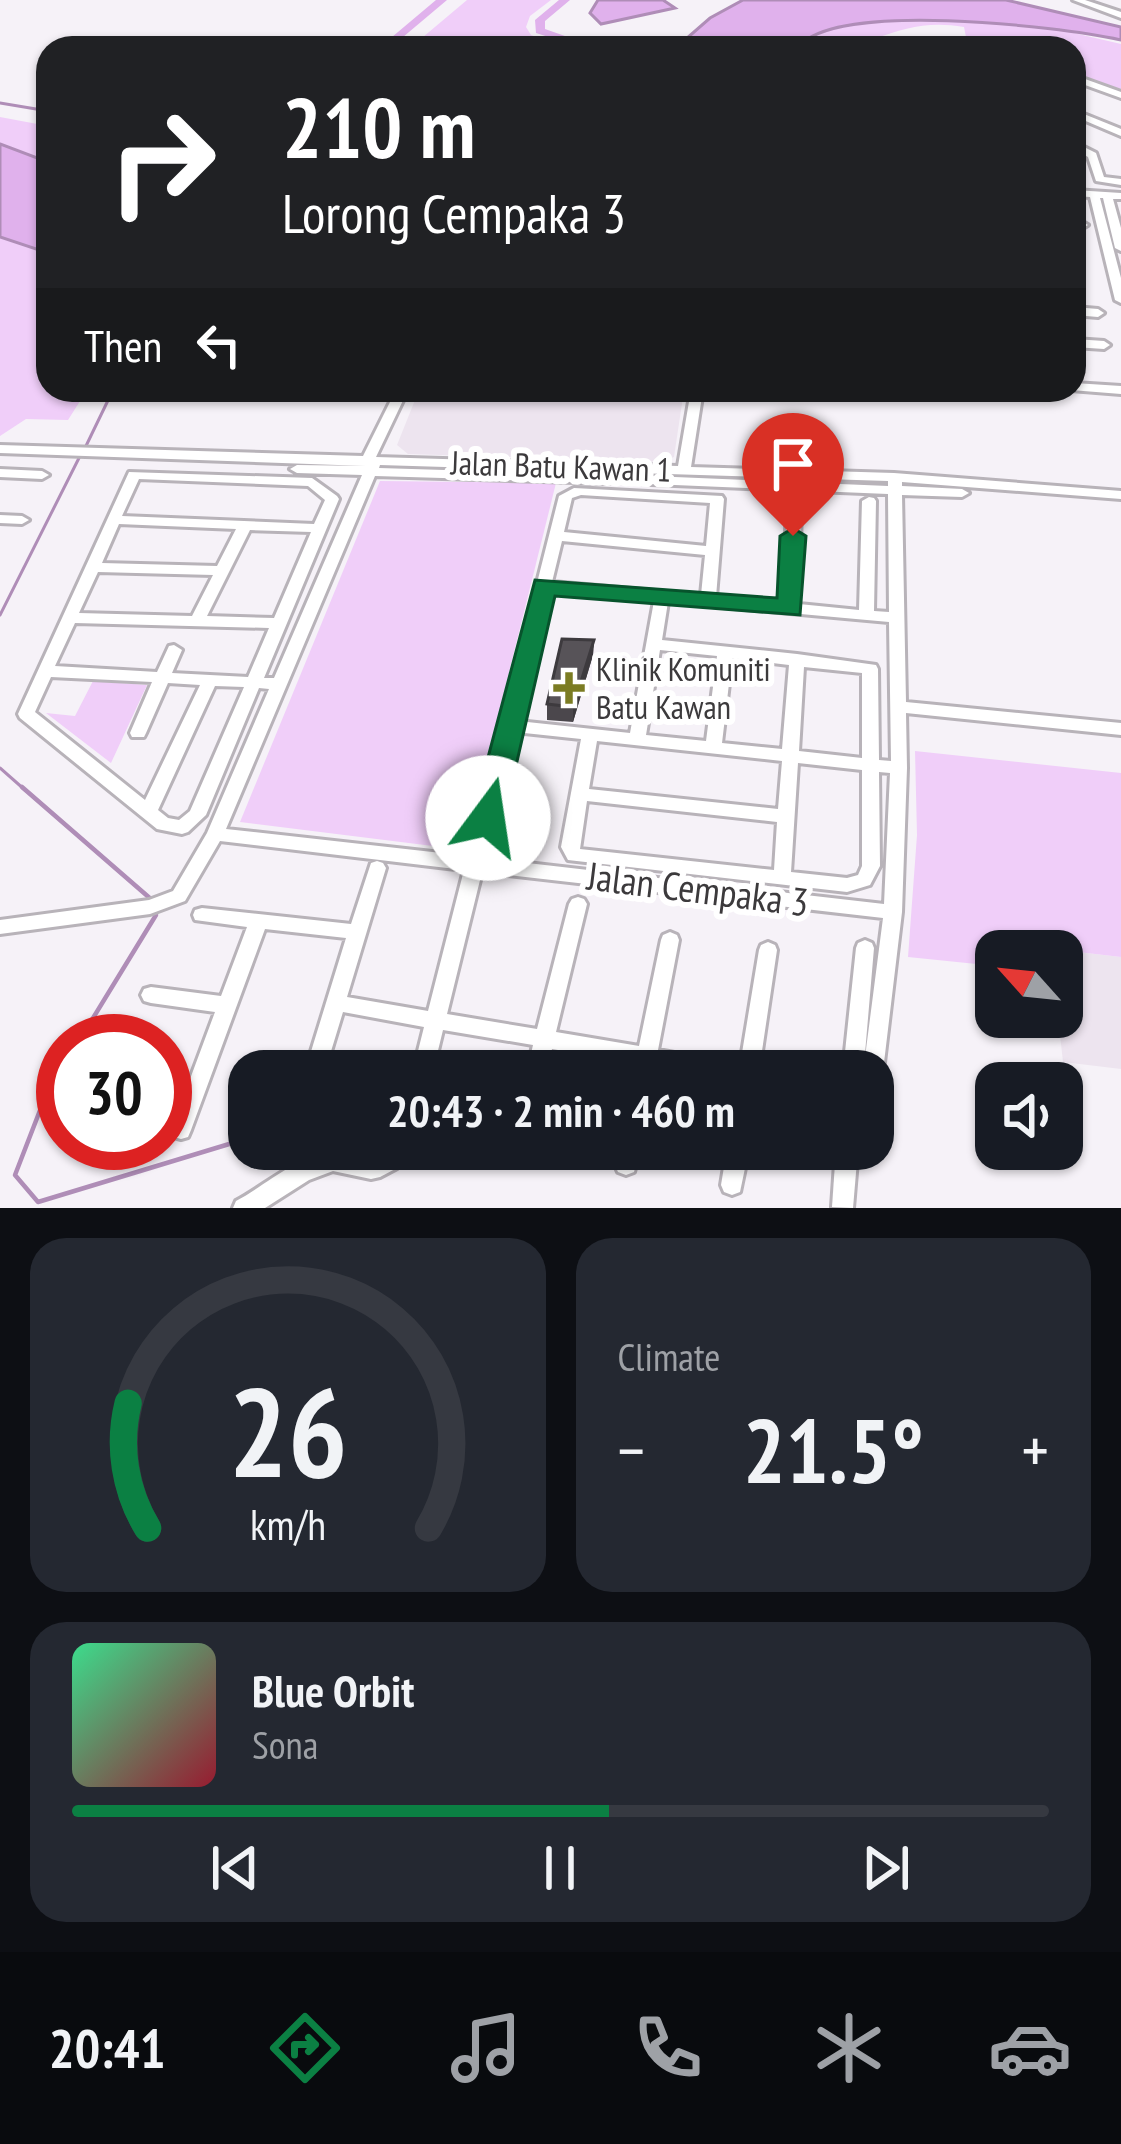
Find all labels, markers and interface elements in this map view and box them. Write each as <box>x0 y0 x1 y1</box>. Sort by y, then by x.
text: 210 m <box>282 72 475 181</box>
icon: right <box>84 84 240 240</box>
text: Lorong Cempaka 3 <box>282 178 626 248</box>
icon: left <box>186 312 252 378</box>
text: Then <box>84 316 162 374</box>
pin <box>742 413 844 536</box>
icon: arrive <box>760 431 826 497</box>
street label: Jalan Batu Kawan 1 <box>449 440 672 491</box>
place label: Klinik Komuniti Batu Kawan <box>596 647 771 728</box>
marker: Klinik Komuniti Batu Kawan <box>553 672 585 704</box>
position arrow <box>425 755 551 881</box>
street label: Jalan Cempaka 3 <box>583 849 812 927</box>
north arrow <box>975 930 1083 1038</box>
map controls <box>975 930 1083 1170</box>
speed limit sign: 30 <box>36 1014 192 1170</box>
button: sound <box>975 1062 1083 1170</box>
text: 20:43 · 2 min · 460 m <box>387 1081 735 1139</box>
text: Climate <box>618 1331 720 1382</box>
text: 26 <box>228 1350 347 1511</box>
text: 21.5° <box>743 1391 924 1508</box>
text: − <box>618 1407 645 1492</box>
text: + <box>1022 1407 1049 1492</box>
text: km/h <box>250 1496 326 1552</box>
text: Blue Orbit <box>252 1661 414 1719</box>
text: Sona <box>252 1719 318 1770</box>
icon: previous <box>202 1835 268 1901</box>
icon: pause <box>527 1835 593 1901</box>
icon: next <box>853 1835 919 1901</box>
icon: directions <box>263 2006 347 2090</box>
icon: music <box>444 2006 528 2090</box>
icon: phone <box>626 2006 710 2090</box>
icon: climate <box>807 2006 891 2090</box>
icon: car <box>988 2006 1072 2090</box>
text: 20:41 <box>49 2013 165 2083</box>

